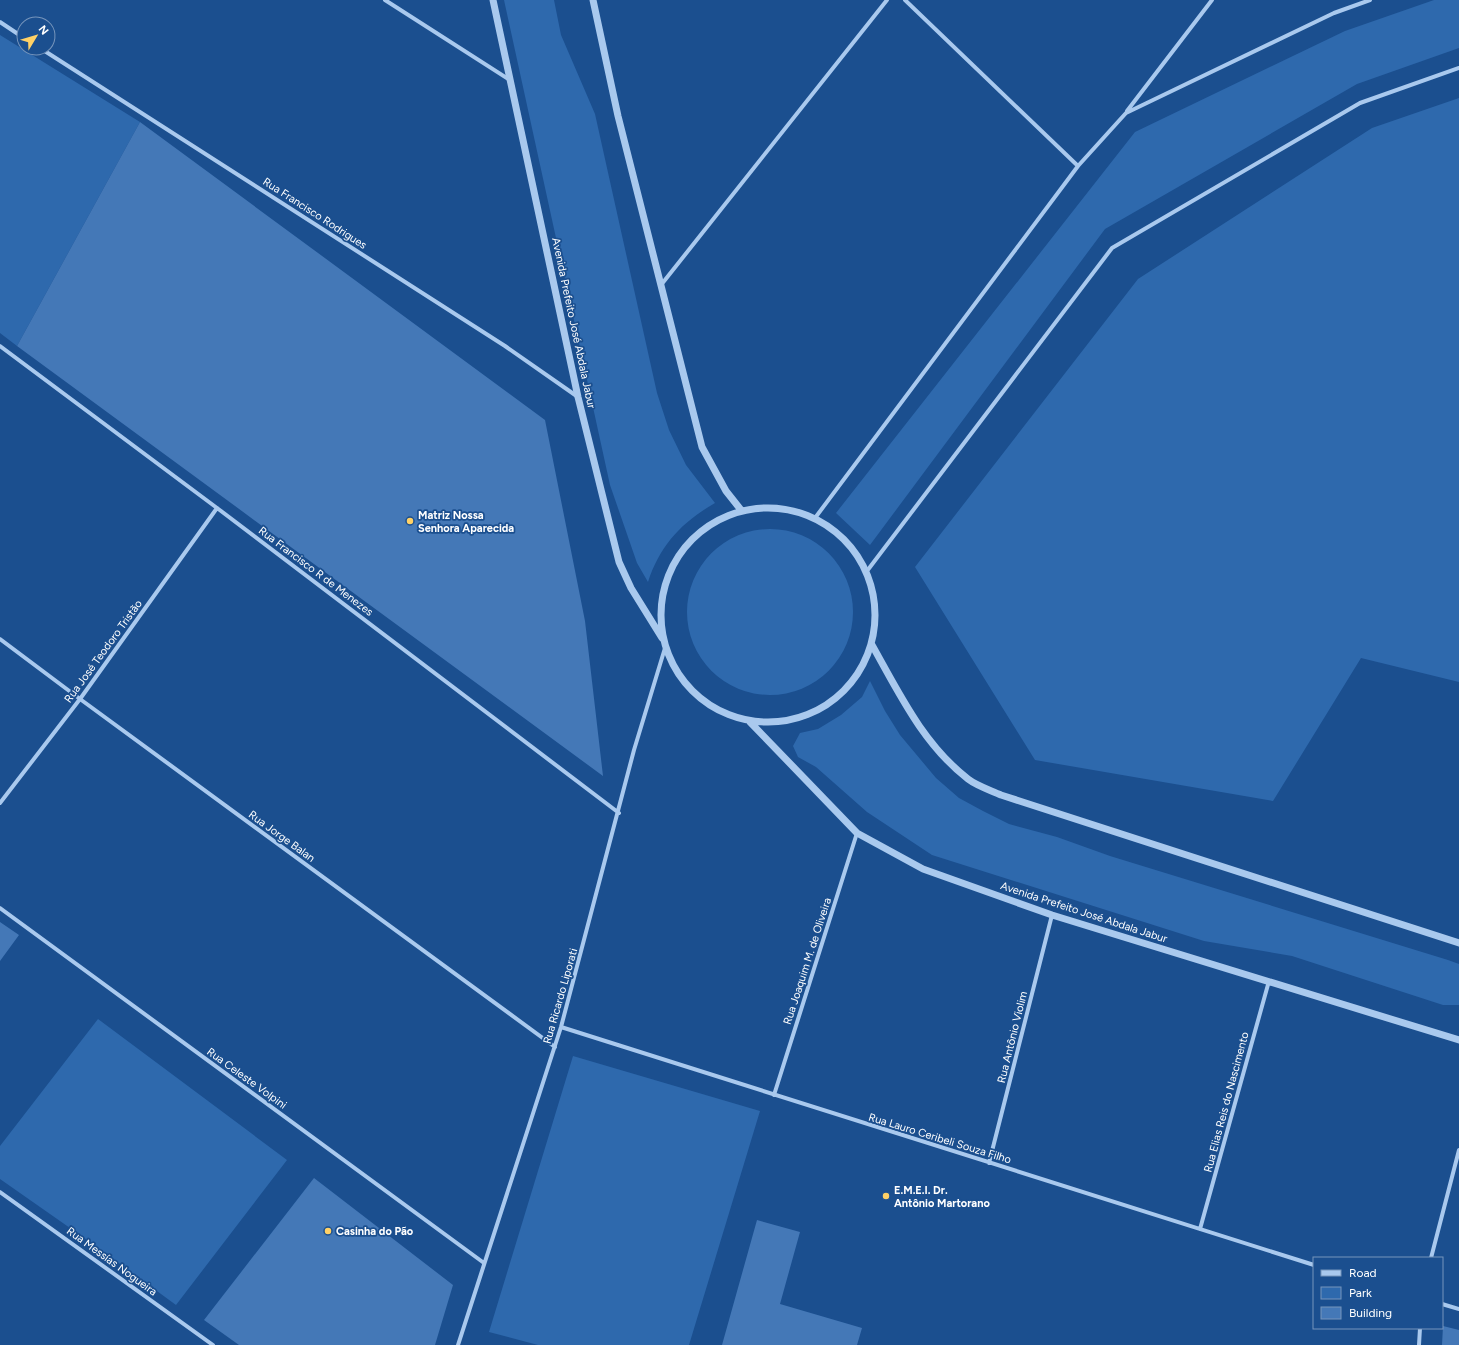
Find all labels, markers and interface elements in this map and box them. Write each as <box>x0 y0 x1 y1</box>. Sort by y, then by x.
north arrow <box>16 16 56 56</box>
text: N <box>36 23 51 38</box>
street label: Rua Francisco Rodrigues <box>260 175 369 252</box>
street label: Avenida Prefeito José Abdala Jabur <box>549 236 598 410</box>
place label: Matriz Nossa Senhora Aparecida <box>418 509 514 535</box>
marker: Matriz Nossa Senhora Aparecida <box>405 516 415 526</box>
street label: Rua Francisco R de Menezes <box>256 524 376 619</box>
street label: Rua José Teodoro Tristão <box>62 597 145 705</box>
street label: Rua Jorge Balan <box>246 808 317 865</box>
street label: Avenida Prefeito José Abdala Jabur <box>999 879 1169 946</box>
street label: Rua Joaquim M. de Oliveira <box>781 896 834 1026</box>
street label: Rua Ricardo Liporati <box>541 947 580 1045</box>
street label: Rua Antônio Violim <box>995 990 1030 1084</box>
street label: Rua Elias Reis do Nascimento <box>1201 1030 1252 1174</box>
street label: Rua Celeste Volpini <box>204 1045 289 1112</box>
street label: Rua Lauro Ceribeli Souza Filho <box>867 1111 1013 1166</box>
place label: E.M.E.I. Dr. Antônio Martorano <box>894 1184 990 1210</box>
marker: E.M.E.I. Dr. Antônio Martorano <box>881 1191 891 1201</box>
street label: Rua Messías Nogueira <box>64 1224 159 1298</box>
place label: Casinha do Pão <box>336 1225 414 1238</box>
marker: Casinha do Pão <box>323 1226 333 1236</box>
legend <box>1313 1257 1443 1329</box>
text: Road <box>1349 1266 1377 1280</box>
text: Park <box>1349 1286 1372 1300</box>
text: Building <box>1349 1306 1392 1320</box>

